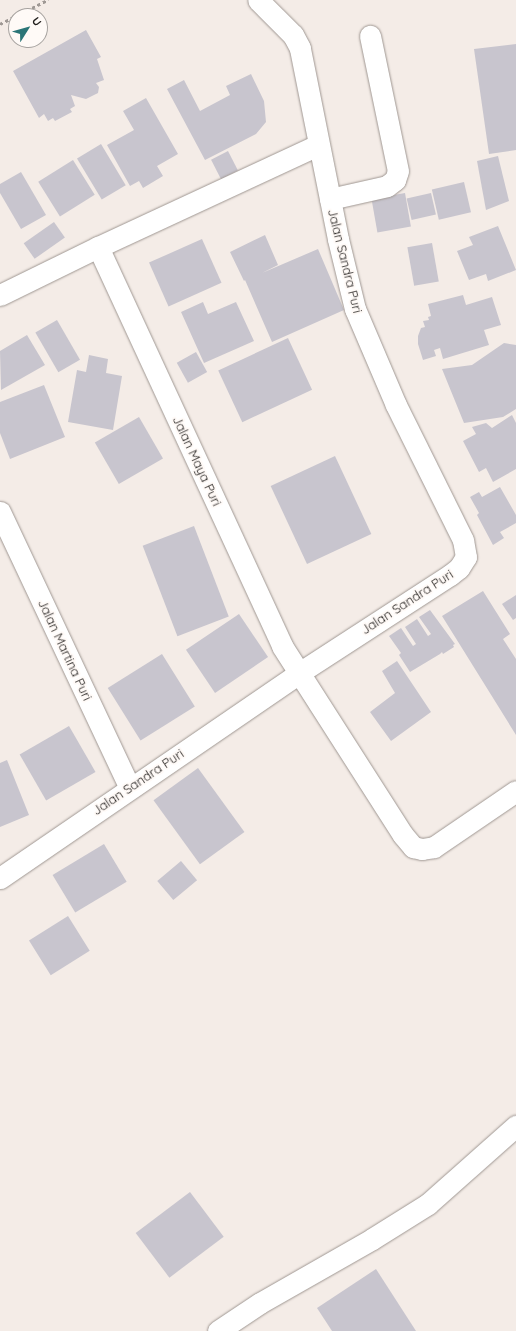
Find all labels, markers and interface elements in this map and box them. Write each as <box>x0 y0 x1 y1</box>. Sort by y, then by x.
north arrow <box>8 8 48 48</box>
text: U <box>29 14 45 29</box>
street label: Jalan Sandra Puri <box>324 207 366 315</box>
street label: Jalan Maya Puri <box>169 413 225 509</box>
street label: Jalan Sandra Puri <box>358 566 456 638</box>
street label: Jalan Martina Puri <box>35 597 95 703</box>
street label: Jalan Sandra Puri <box>89 746 187 818</box>

